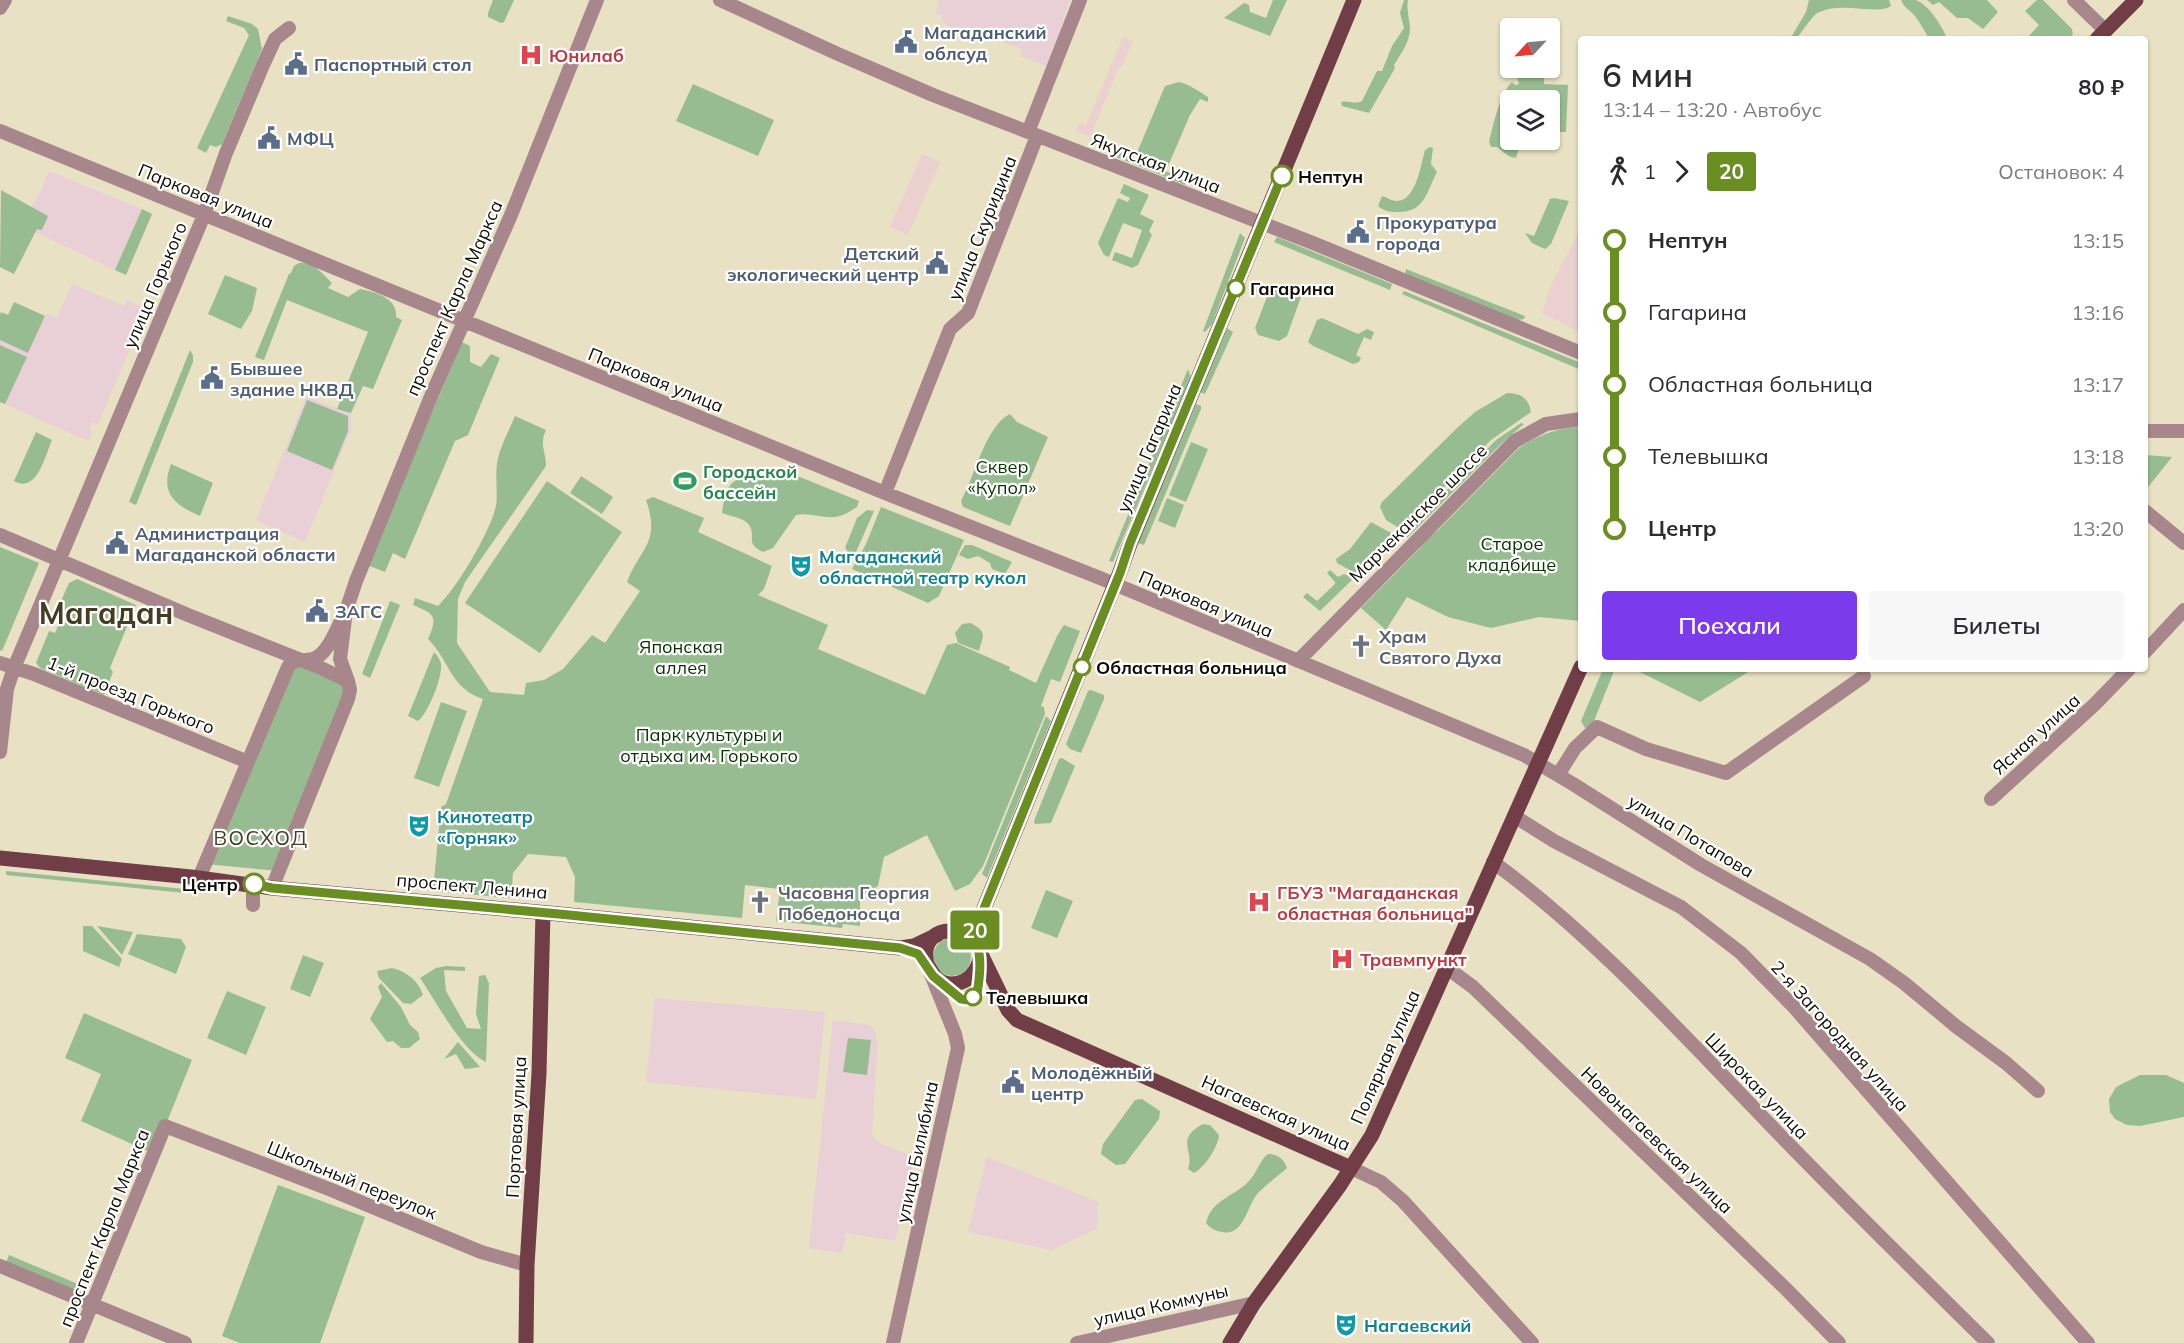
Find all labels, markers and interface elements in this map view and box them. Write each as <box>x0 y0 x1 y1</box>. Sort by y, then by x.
north arrow <box>1500 18 1560 78</box>
map controls <box>1500 18 1560 150</box>
place label: Магаданский облсуд <box>924 21 1047 65</box>
public building icon: Магаданский облсуд <box>893 29 919 55</box>
hospital icon: Юнилаб <box>518 42 544 68</box>
place label: Юнилаб <box>549 44 624 67</box>
public building icon: Паспортный стол <box>283 51 309 77</box>
place label: Паспортный стол <box>314 53 472 76</box>
text: 6 мин <box>1602 54 1693 95</box>
text: 80 ₽ <box>2078 73 2124 101</box>
button: layers <box>1500 90 1560 150</box>
text: 13:14 – 13:20 · Автобус <box>1602 97 1822 122</box>
public building icon: МФЦ <box>256 125 282 151</box>
place label: МФЦ <box>287 127 334 150</box>
street label: Якутская улица <box>1088 128 1224 198</box>
street label: улица Скуридина <box>942 152 1022 304</box>
icon: walk <box>1602 155 1635 188</box>
icon: forward <box>1665 155 1698 188</box>
street label: Парковая улица <box>135 158 277 234</box>
text: 20 <box>1719 158 1744 184</box>
text: 1 <box>1644 159 1656 184</box>
text: Остановок: 4 <box>1998 159 2124 184</box>
marker: Нептун <box>1271 165 1293 187</box>
place label: Нептун <box>1298 165 1363 188</box>
street label: проспект Карла Маркса <box>400 197 508 399</box>
place label: Прокуратура города <box>1376 211 1497 255</box>
street label: улица Горького <box>118 218 192 352</box>
public building icon: Прокуратура города <box>1345 219 1371 245</box>
text: Нептун <box>1648 226 1728 254</box>
text: 13:15 <box>2071 228 2124 253</box>
place label: Детский экологический центр <box>727 242 919 286</box>
public building icon: Детский экологический центр <box>924 250 950 276</box>
place label: Гагарина <box>1250 277 1334 300</box>
marker: Гагарина <box>1227 279 1245 297</box>
text: Гагарина <box>1648 298 1747 326</box>
text: 13:16 <box>2071 300 2124 325</box>
street label: Парковая улица <box>585 342 727 418</box>
place label: Бывшее здание НКВД <box>230 357 354 401</box>
public building icon: Бывшее здание НКВД <box>199 365 225 391</box>
text: Областная больница <box>1648 370 1873 398</box>
text: 13:17 <box>2071 372 2124 397</box>
street label: улица Гагарина <box>1111 380 1187 516</box>
street label: Марчеканское шоссе <box>1344 439 1492 587</box>
text: Телевышка <box>1648 442 1769 470</box>
text: 13:18 <box>2071 444 2124 469</box>
park label: Сквер «Купол» <box>968 455 1036 499</box>
place label: Городской бассейн <box>703 460 797 504</box>
sports icon: Городской бассейн <box>672 468 698 494</box>
text: Центр <box>1648 514 1717 542</box>
text: 13:20 <box>2071 516 2124 541</box>
place label: Администрация Магаданской области <box>135 522 335 566</box>
public building icon: Администрация Магаданской области <box>104 530 130 556</box>
park label: Старое кладбище <box>1468 532 1556 576</box>
place label: Магаданский областной театр кукол <box>819 545 1027 589</box>
theatre icon: Магаданский областной театр кукол <box>788 553 814 579</box>
street label: Парковая улица <box>1135 565 1277 643</box>
button: Поехали <box>1602 591 1857 660</box>
button: Билеты <box>1869 591 2124 660</box>
district label: Магадан <box>39 594 173 632</box>
public building icon: ЗАГС <box>304 598 330 624</box>
place label: ЗАГС <box>335 600 382 623</box>
place label: Храм Святого Духа <box>1378 625 1502 669</box>
church icon: Храм Святого Духа <box>1348 633 1374 659</box>
park label: Японская аллея <box>639 635 723 679</box>
street label: 1-й проезд Горького <box>44 651 218 739</box>
place label: Областная больница <box>1096 656 1287 679</box>
marker: Областная больница <box>1073 658 1091 676</box>
street label: Ясная улица <box>1987 689 2085 779</box>
park label: Парк культуры и отдыха им. Горького <box>620 723 798 767</box>
street label: улица Потапова <box>1624 789 1758 883</box>
place label: Кинотеатр «Горняк» <box>437 805 533 849</box>
theatre icon: Кинотеатр «Горняк» <box>406 813 432 839</box>
district label: ВОСХОД <box>214 825 308 850</box>
street label: проспект Ленина <box>396 868 548 904</box>
place label: Центр <box>182 873 238 896</box>
marker: Центр <box>243 873 265 895</box>
place label: Часовня Георгия Победоносца <box>778 881 930 925</box>
place label: ГБУЗ "Магаданская областная больница" <box>1277 881 1473 925</box>
church icon: Часовня Георгия Победоносца <box>747 889 773 915</box>
hospital icon: ГБУЗ "Магаданская областная больница" <box>1246 889 1272 915</box>
line badge: 20 <box>948 910 1002 950</box>
text: 20 <box>962 917 988 943</box>
hospital icon: Травмпункт <box>1329 946 1355 972</box>
place label: Травмпункт <box>1360 948 1467 971</box>
street label: 2-я Загородная улица <box>1766 956 1914 1116</box>
place label: Телевышка <box>986 986 1089 1009</box>
street label: Полярная улица <box>1345 986 1425 1128</box>
marker: Телевышка <box>964 988 982 1006</box>
street label: Широкая улица <box>1700 1028 1814 1144</box>
street label: Портовая улица <box>501 1056 531 1198</box>
place label: Молодёжный центр <box>1031 1061 1152 1105</box>
street label: Новонагаевская улица <box>1576 1061 1738 1219</box>
public building icon: Молодёжный центр <box>1000 1069 1026 1095</box>
street label: Нагаевская улица <box>1198 1070 1354 1156</box>
street label: улица Билибина <box>891 1079 943 1225</box>
street label: проспект Карла Маркса <box>54 1126 154 1330</box>
street label: Школьный переулок <box>264 1135 440 1225</box>
street label: улица Коммуны <box>1091 1278 1231 1332</box>
theatre icon: Нагаевский <box>1333 1312 1359 1338</box>
place label: Нагаевский <box>1364 1314 1471 1337</box>

